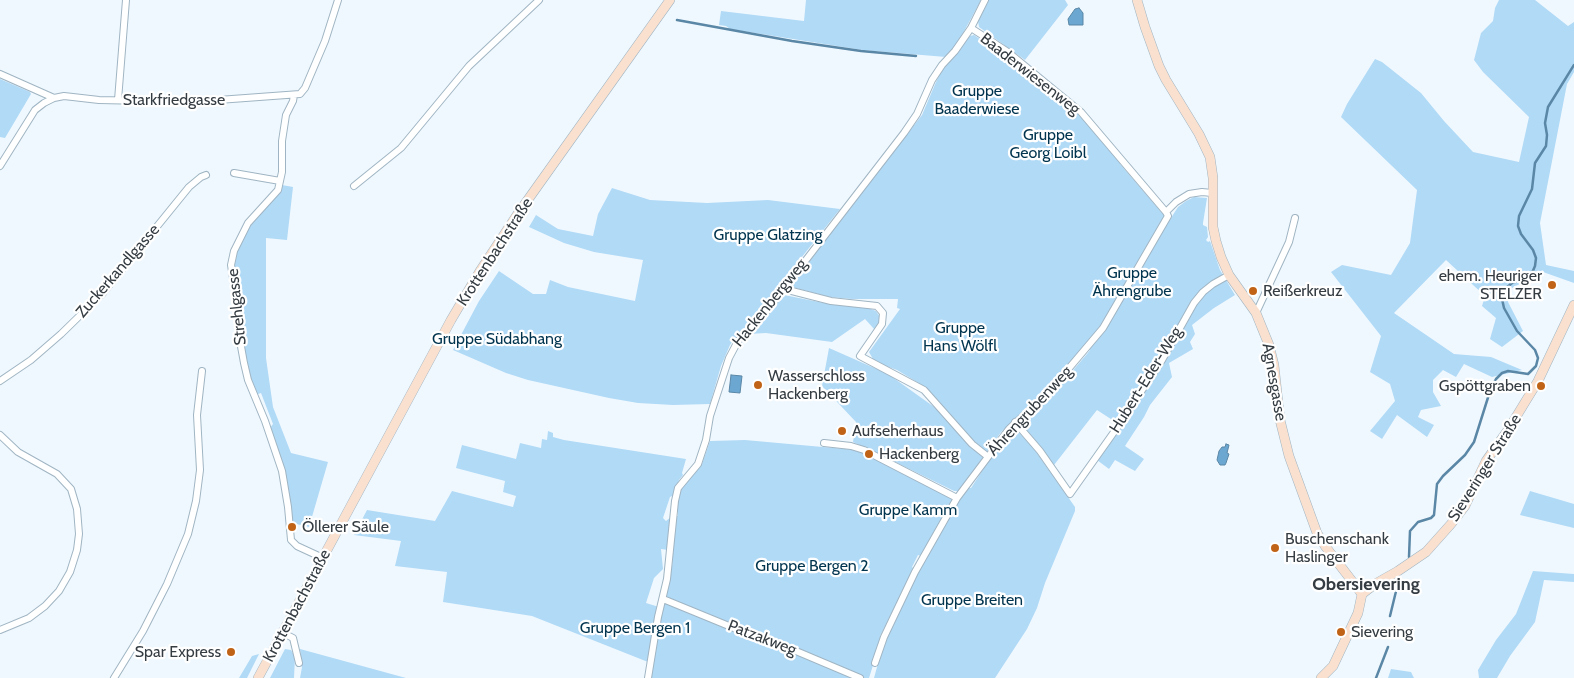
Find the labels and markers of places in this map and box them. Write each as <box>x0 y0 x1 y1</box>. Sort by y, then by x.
place label: ehem. Heuriger STELZER <box>1439 266 1542 304</box>
marker: ehem. Heuriger STELZER <box>1546 279 1558 291</box>
place label: Reißerkreuz <box>1263 281 1343 301</box>
marker: Reißerkreuz <box>1247 285 1259 297</box>
place label: Wasserschloss Hackenberg <box>768 366 865 404</box>
place label: Gspöttgraben <box>1439 376 1531 396</box>
marker: Wasserschloss Hackenberg <box>752 379 764 391</box>
marker: Gspöttgraben <box>1535 380 1547 392</box>
place label: Aufseherhaus <box>852 421 943 441</box>
marker: Aufseherhaus <box>836 425 848 437</box>
place label: Hackenberg <box>879 444 959 464</box>
marker: Hackenberg <box>863 448 875 460</box>
place label: Öllerer Säule <box>302 517 389 537</box>
marker: Öllerer Säule <box>286 521 298 533</box>
place label: Buschenschank Haslinger <box>1285 529 1389 567</box>
marker: Buschenschank Haslinger <box>1269 542 1281 554</box>
place label: Sievering <box>1351 622 1413 642</box>
marker: Sievering <box>1335 626 1347 638</box>
place label: Spar Express <box>135 642 221 662</box>
marker: Spar Express <box>225 646 237 658</box>

